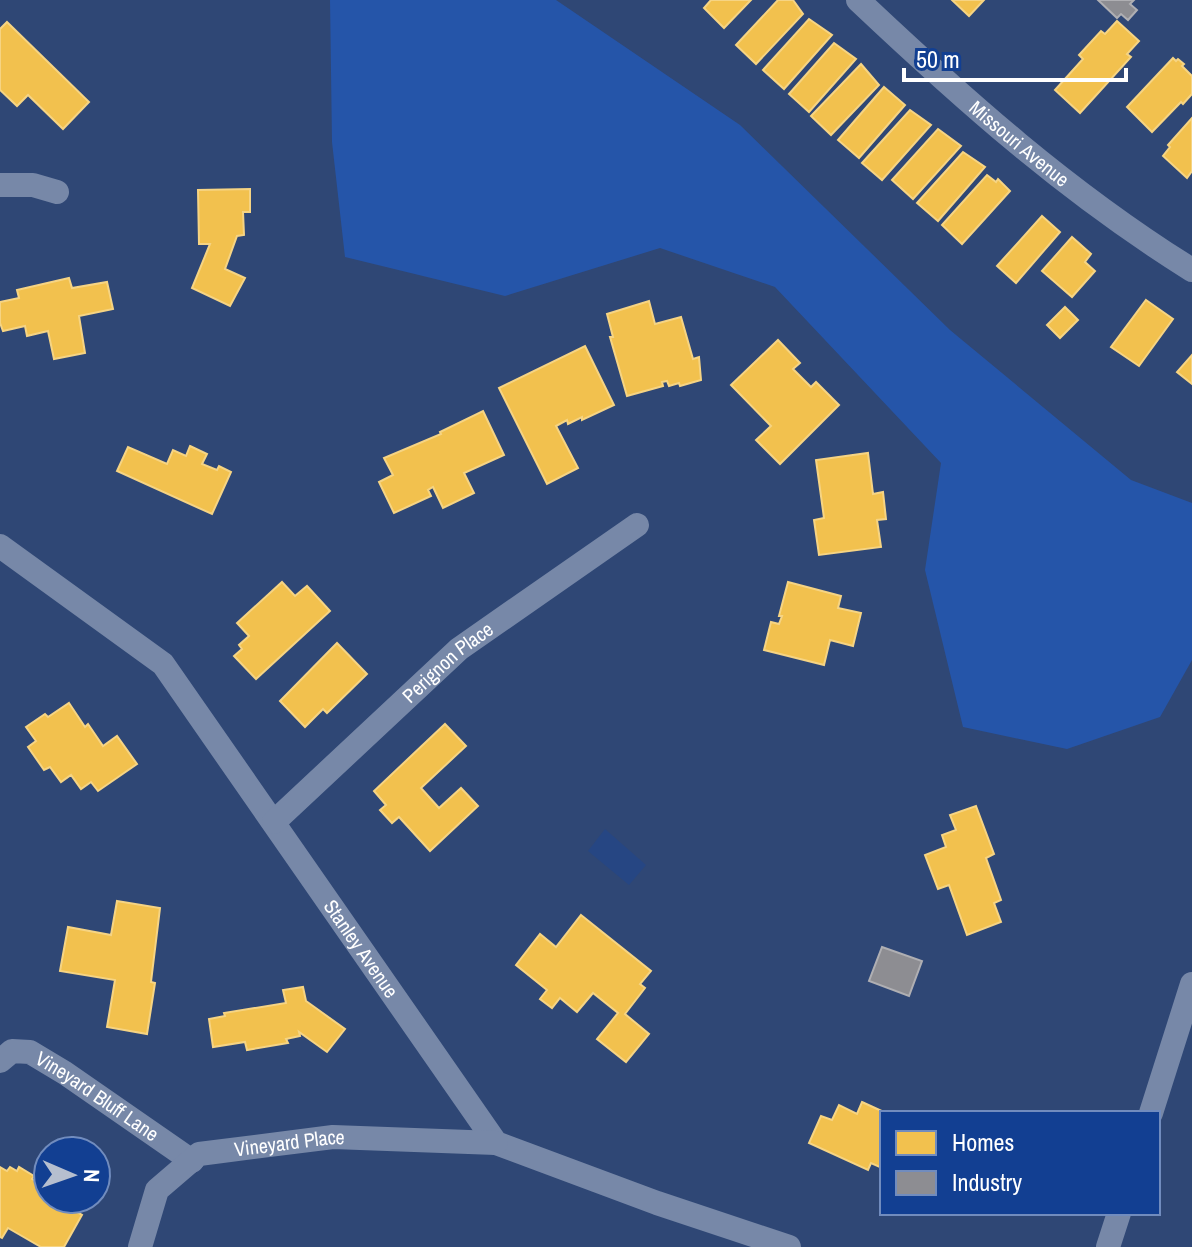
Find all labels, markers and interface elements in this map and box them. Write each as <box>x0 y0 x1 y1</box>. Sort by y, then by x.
scale bar <box>904 32 1126 82</box>
text: 50 m <box>916 43 960 75</box>
street label: Missouri Avenue <box>964 94 1075 192</box>
street label: Perignon Place <box>396 615 498 709</box>
street label: Stanley Avenue <box>318 894 405 1003</box>
street label: Vineyard Bluff Lane <box>31 1044 164 1147</box>
legend <box>880 1111 1160 1215</box>
street label: Vineyard Place <box>233 1123 345 1162</box>
text: Homes <box>952 1126 1014 1158</box>
north arrow <box>32 1135 112 1215</box>
text: Industry <box>952 1166 1022 1198</box>
text: N <box>77 1169 107 1183</box>

